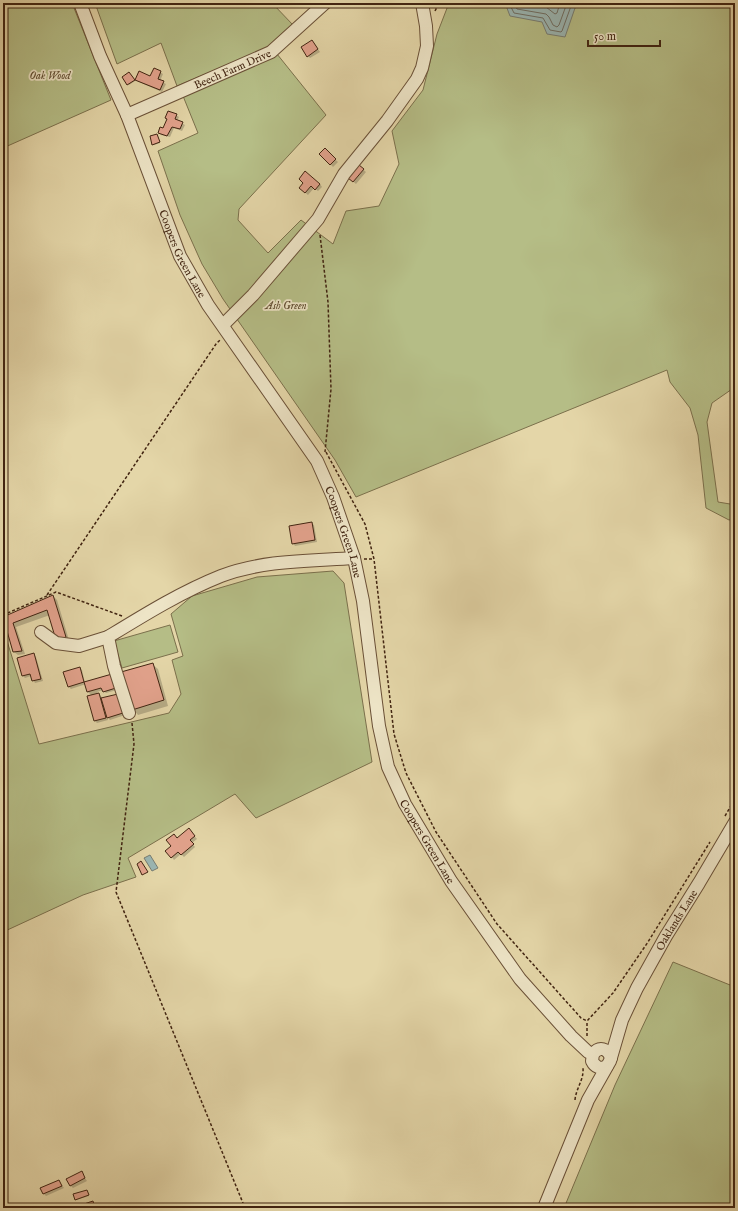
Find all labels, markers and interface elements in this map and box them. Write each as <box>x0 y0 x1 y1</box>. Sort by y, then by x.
scale bar <box>588 22 660 48</box>
text: 50 m <box>594 29 616 44</box>
street label: Beech Farm Drive <box>192 47 273 93</box>
park label: Oak Wood <box>30 69 71 83</box>
street label: Coopers Green Lane <box>155 208 208 301</box>
park label: Ash Green <box>264 299 307 313</box>
street label: Coopers Green Lane <box>321 484 364 579</box>
street label: Coopers Green Lane <box>396 798 457 887</box>
street label: Oaklands Lane <box>653 887 701 953</box>

